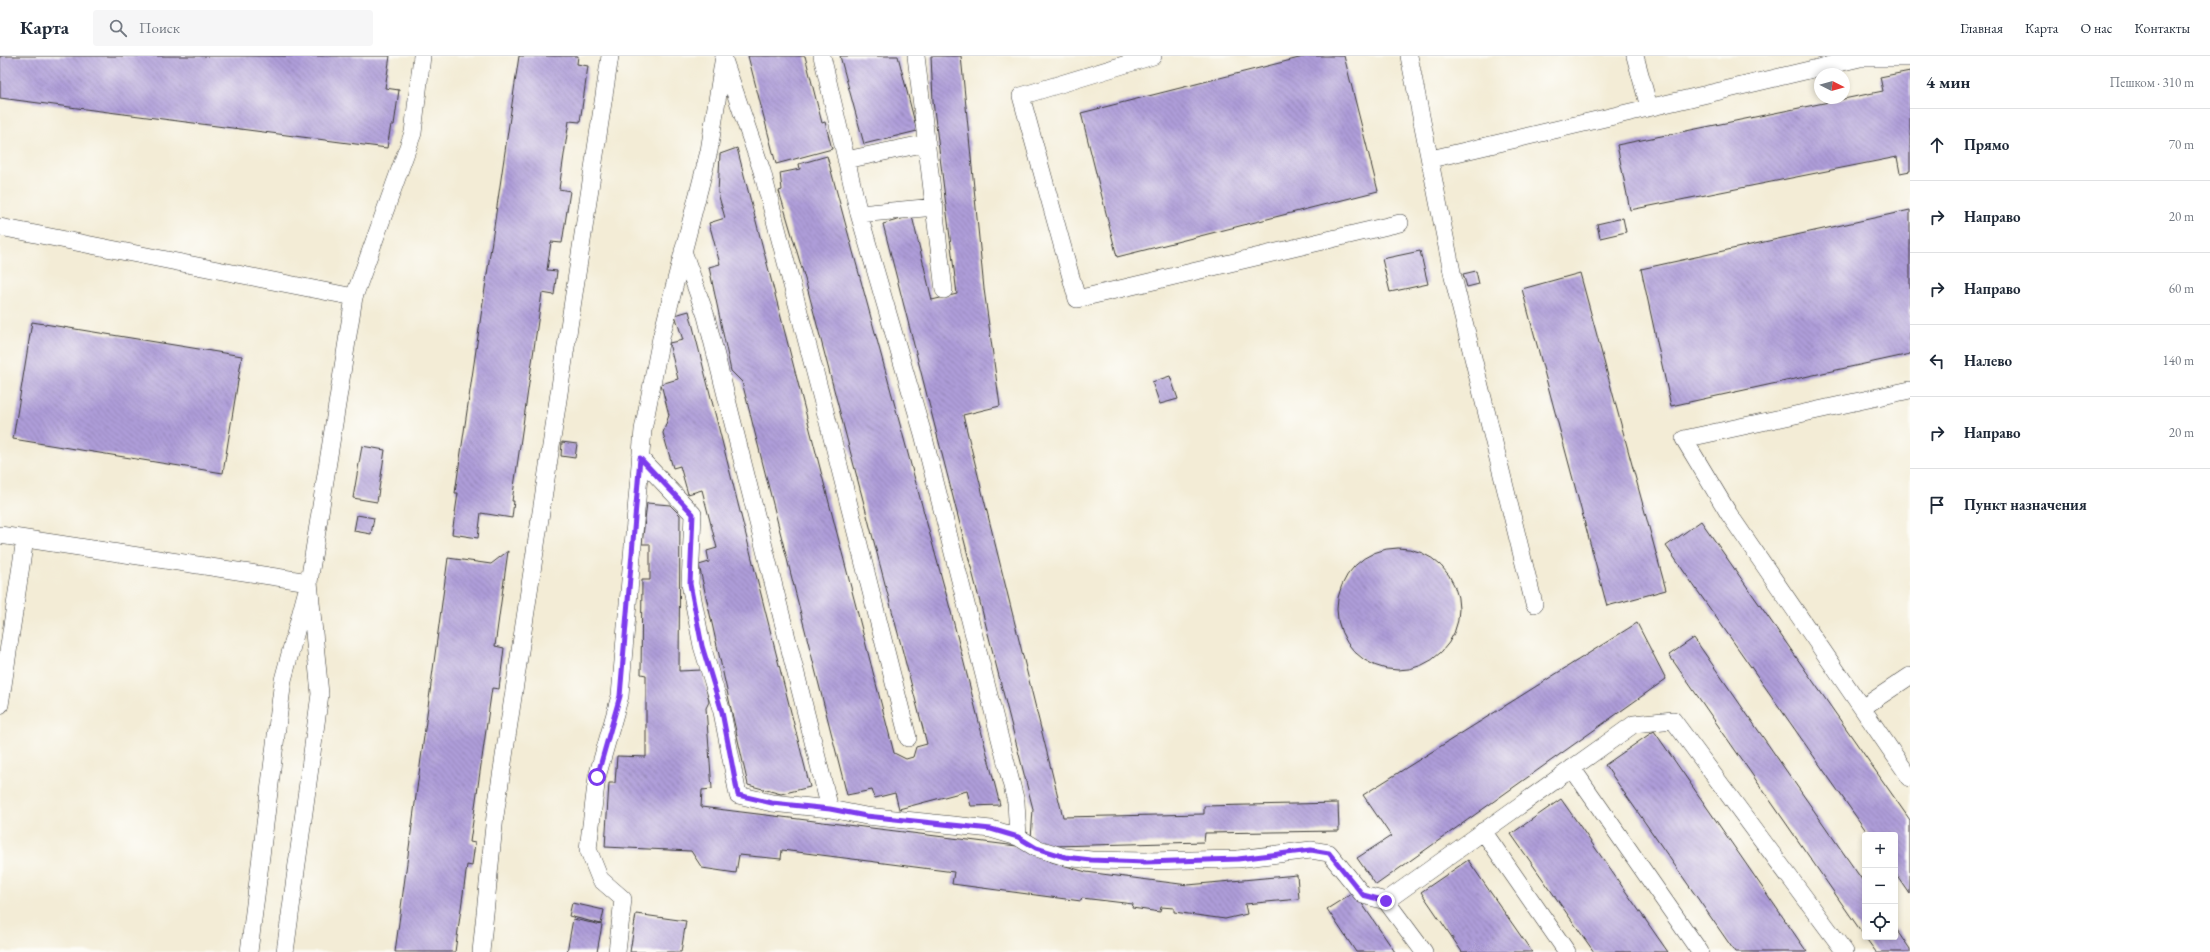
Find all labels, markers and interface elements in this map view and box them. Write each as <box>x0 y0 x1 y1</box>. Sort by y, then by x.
search box <box>93 10 373 46</box>
text: Карта <box>20 15 69 40</box>
icon: search <box>107 17 129 39</box>
text: Поиск <box>139 18 180 37</box>
text: Главная <box>1960 19 2003 37</box>
text: Карта <box>2025 19 2058 37</box>
text: О нас <box>2080 19 2112 37</box>
text: Контакты <box>2134 19 2190 37</box>
north arrow <box>1814 68 1850 104</box>
text: 4 мин <box>1926 71 1970 93</box>
text: Пешком · 310 m <box>2110 74 2194 91</box>
icon: ahead <box>1926 134 1948 156</box>
text: Прямо <box>1964 135 2009 154</box>
text: 70 m <box>2169 136 2194 153</box>
icon: right <box>1926 206 1948 228</box>
text: Направо <box>1964 207 2021 226</box>
text: 20 m <box>2169 208 2194 225</box>
icon: right <box>1926 278 1948 300</box>
text: Направо <box>1964 279 2021 298</box>
text: 60 m <box>2169 280 2194 297</box>
icon: left <box>1926 350 1948 372</box>
text: Налево <box>1964 351 2012 370</box>
text: 140 m <box>2163 352 2194 369</box>
icon: right <box>1926 422 1948 444</box>
text: Направо <box>1964 423 2021 442</box>
text: 20 m <box>2169 424 2194 441</box>
icon: arrive <box>1926 494 1948 516</box>
text: Пункт назначения <box>1964 495 2087 514</box>
route start <box>588 768 606 786</box>
map controls <box>1862 832 1898 940</box>
button: + <box>1862 832 1898 868</box>
button: − <box>1862 868 1898 904</box>
route end <box>1377 892 1395 910</box>
button: locate <box>1862 904 1898 940</box>

